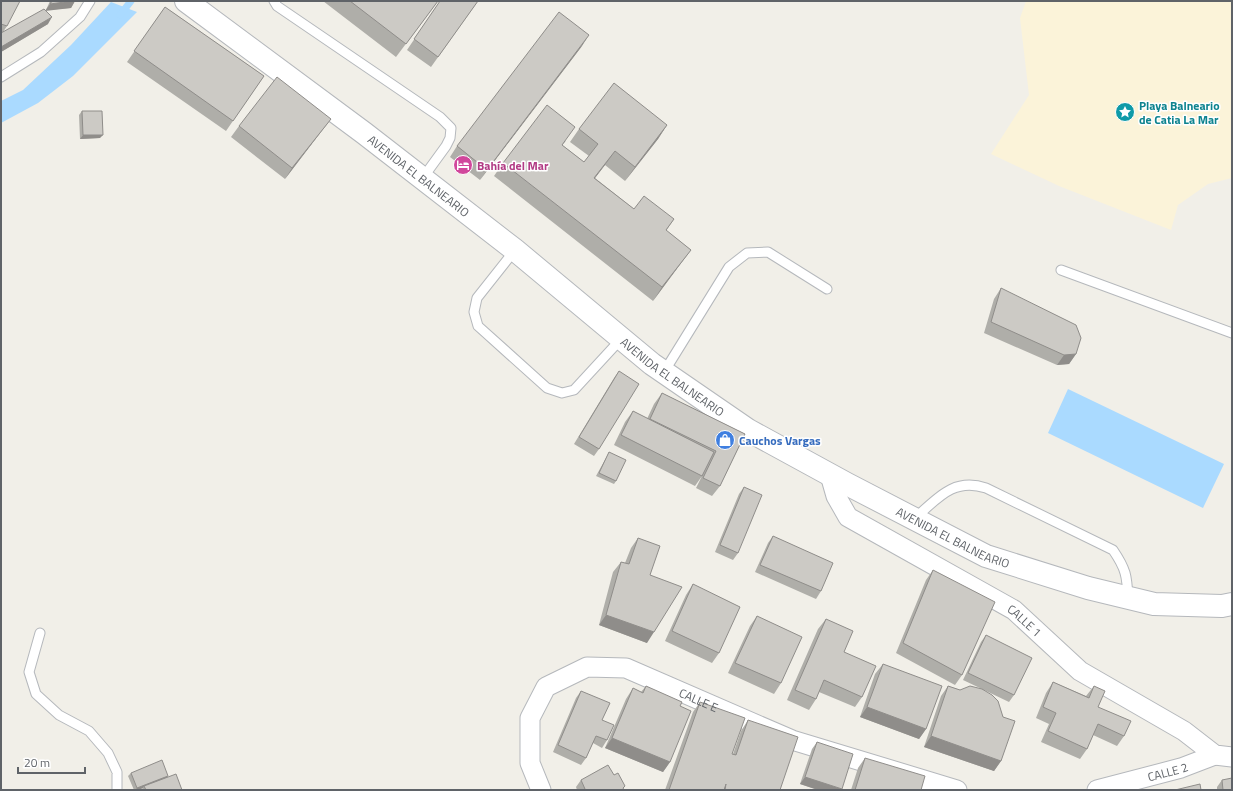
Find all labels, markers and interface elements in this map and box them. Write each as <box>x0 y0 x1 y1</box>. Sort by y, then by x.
place label: Playa Balneario de Catia La Mar <box>1139 96 1220 129</box>
place icon: Playa Balneario de Catia La Mar <box>1114 101 1136 123</box>
street label: AVENIDA EL BALNEARIO <box>364 130 474 221</box>
hotel icon: Bahía del Mar <box>452 154 474 176</box>
place label: Bahía del Mar <box>477 156 549 175</box>
street label: AVENIDA EL BALNEARIO <box>617 332 729 421</box>
shop icon: Cauchos Vargas <box>714 429 736 451</box>
place label: Cauchos Vargas <box>739 431 821 450</box>
street label: AVENIDA EL BALNEARIO <box>893 502 1012 572</box>
street label: CALLE 1 <box>1004 599 1046 641</box>
street label: CALLE E <box>676 683 722 717</box>
scale bar <box>18 749 85 775</box>
text: 20 m <box>24 753 50 772</box>
street label: CALLE 2 <box>1145 757 1191 786</box>

